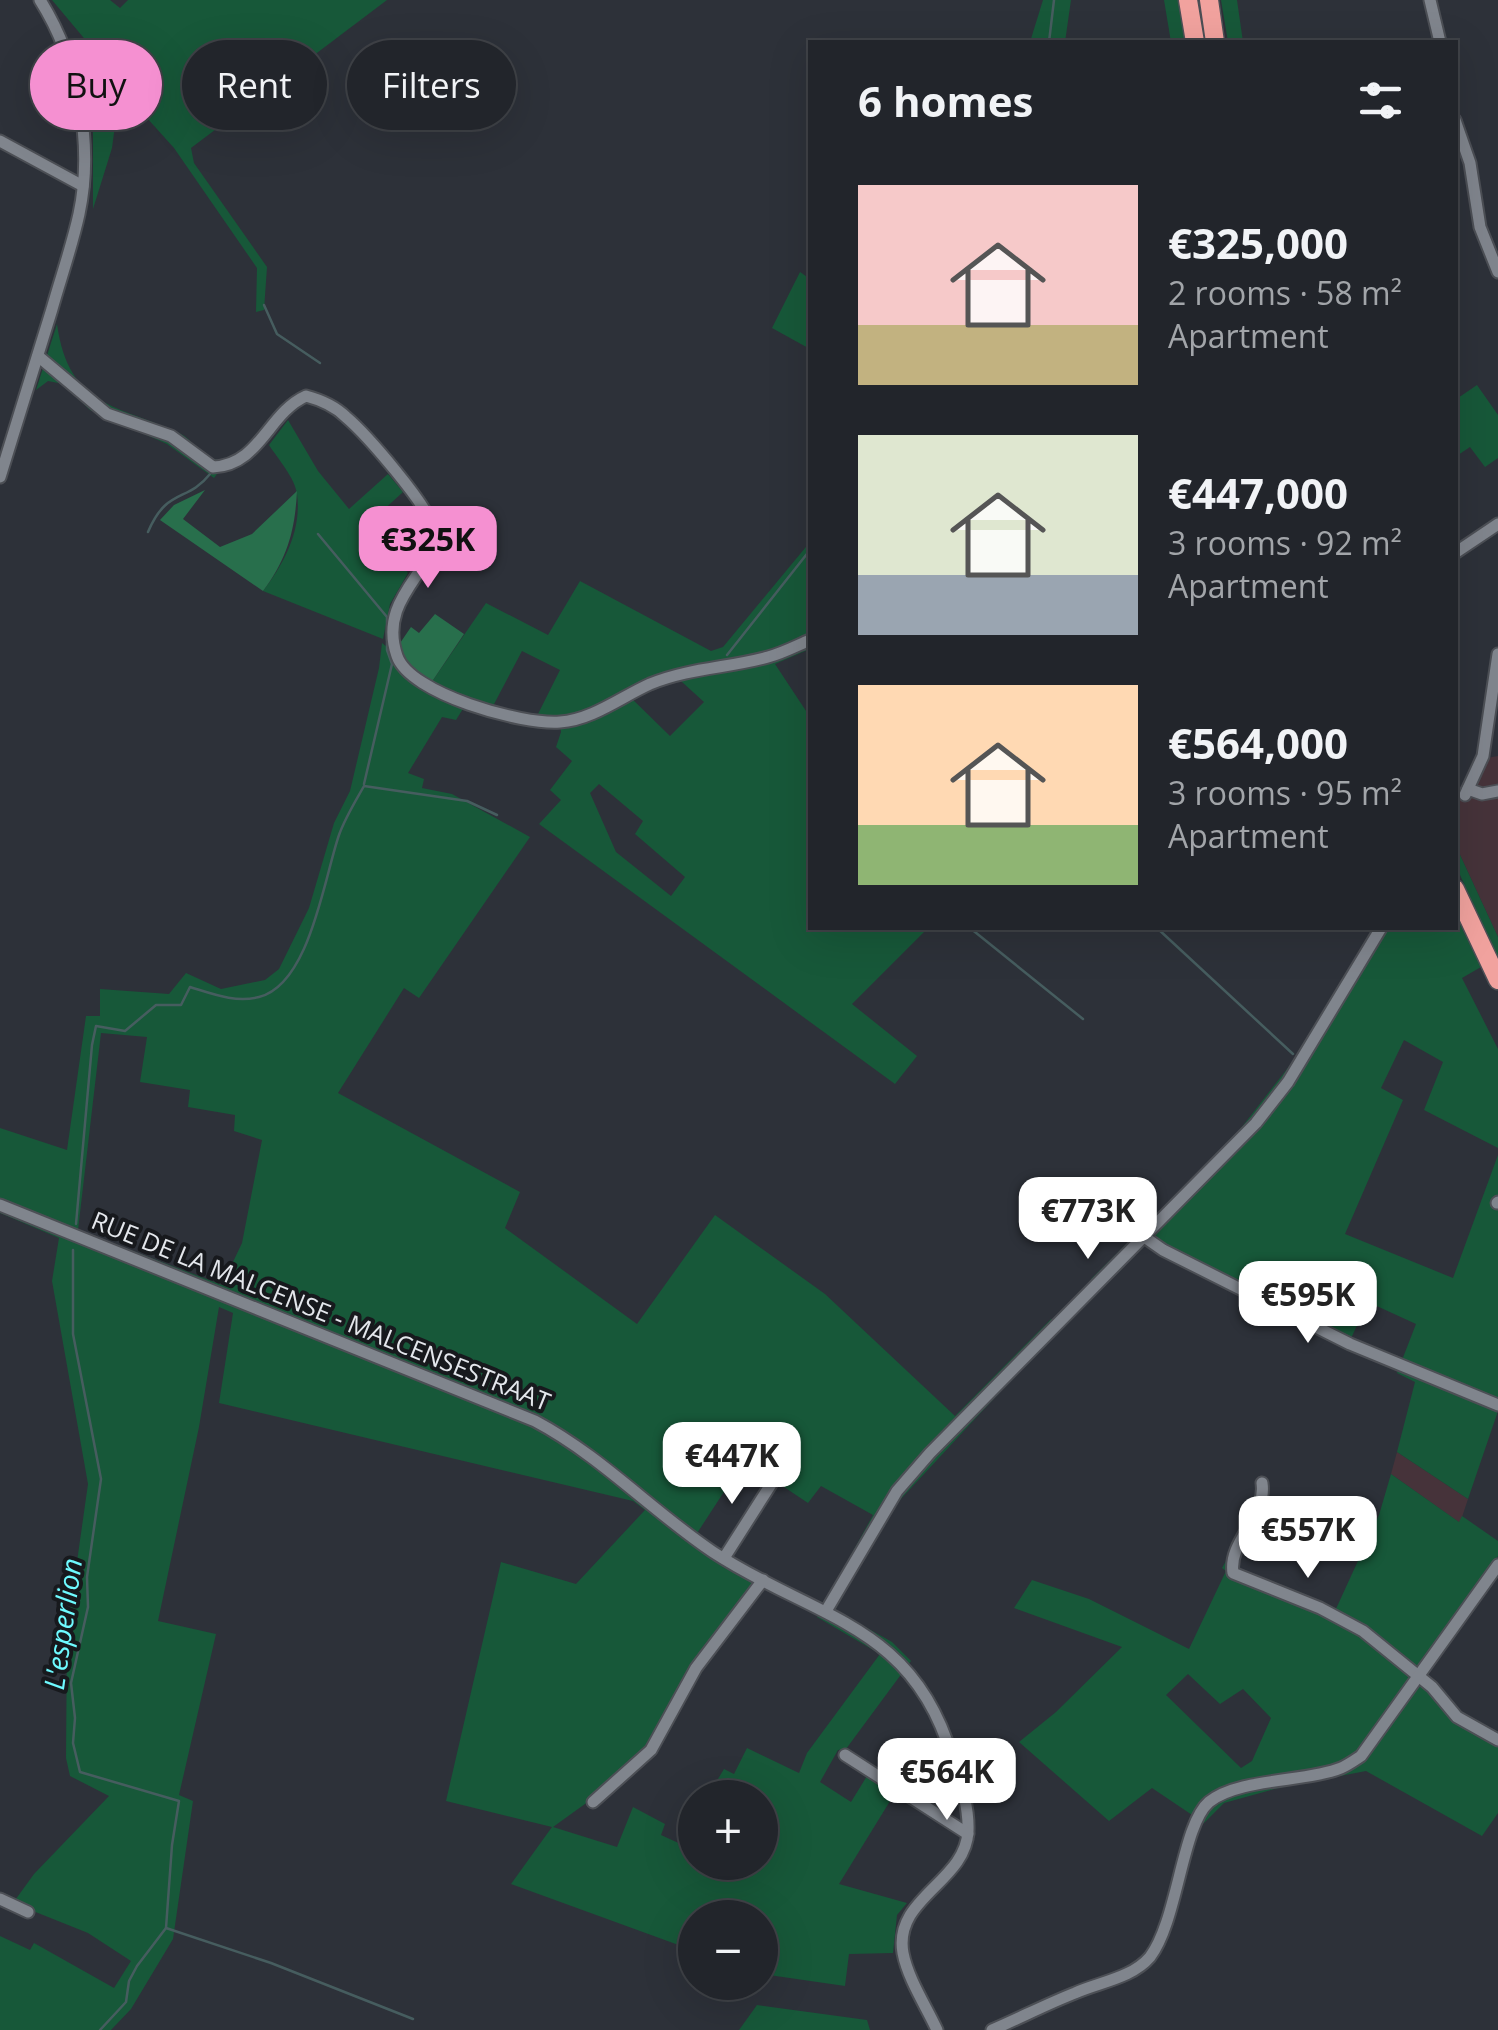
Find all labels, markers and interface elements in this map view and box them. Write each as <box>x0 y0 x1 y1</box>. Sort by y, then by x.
chip: Buy <box>30 40 162 130</box>
chip: Rent <box>182 40 327 130</box>
chip: Filters <box>347 40 516 130</box>
text: 6 homes <box>858 72 1033 129</box>
icon: filters <box>1353 73 1408 128</box>
text: €325,000 <box>1168 214 1348 271</box>
icon: home <box>938 225 1058 345</box>
text: 2 rooms · 58 m² <box>1168 271 1402 314</box>
text: Apartment <box>1168 314 1329 357</box>
text: €447,000 <box>1168 464 1348 521</box>
icon: home <box>938 475 1058 595</box>
pin: €325K <box>358 506 498 591</box>
text: €325K <box>381 517 475 560</box>
text: 3 rooms · 92 m² <box>1168 521 1402 564</box>
text: Apartment <box>1168 564 1329 607</box>
text: €564,000 <box>1168 714 1348 771</box>
icon: home <box>938 725 1058 845</box>
text: 3 rooms · 95 m² <box>1168 771 1402 814</box>
text: Apartment <box>1168 814 1329 857</box>
pin: €773K <box>1018 1177 1158 1262</box>
text: €773K <box>1041 1188 1135 1231</box>
street label: RUE DE LA MALCENSE - MALCENSESTRAAT <box>87 1202 556 1418</box>
pin: €595K <box>1238 1261 1378 1346</box>
text: €595K <box>1261 1272 1355 1315</box>
pin: €447K <box>662 1422 802 1507</box>
text: €447K <box>685 1433 779 1476</box>
pin: €557K <box>1238 1496 1378 1581</box>
text: €557K <box>1261 1507 1355 1550</box>
water label: L'esperlion <box>34 1556 90 1692</box>
pin: €564K <box>877 1738 1017 1823</box>
text: €564K <box>900 1749 994 1792</box>
map controls <box>678 1780 778 2000</box>
button: + <box>678 1780 778 1880</box>
button: − <box>678 1900 778 2000</box>

